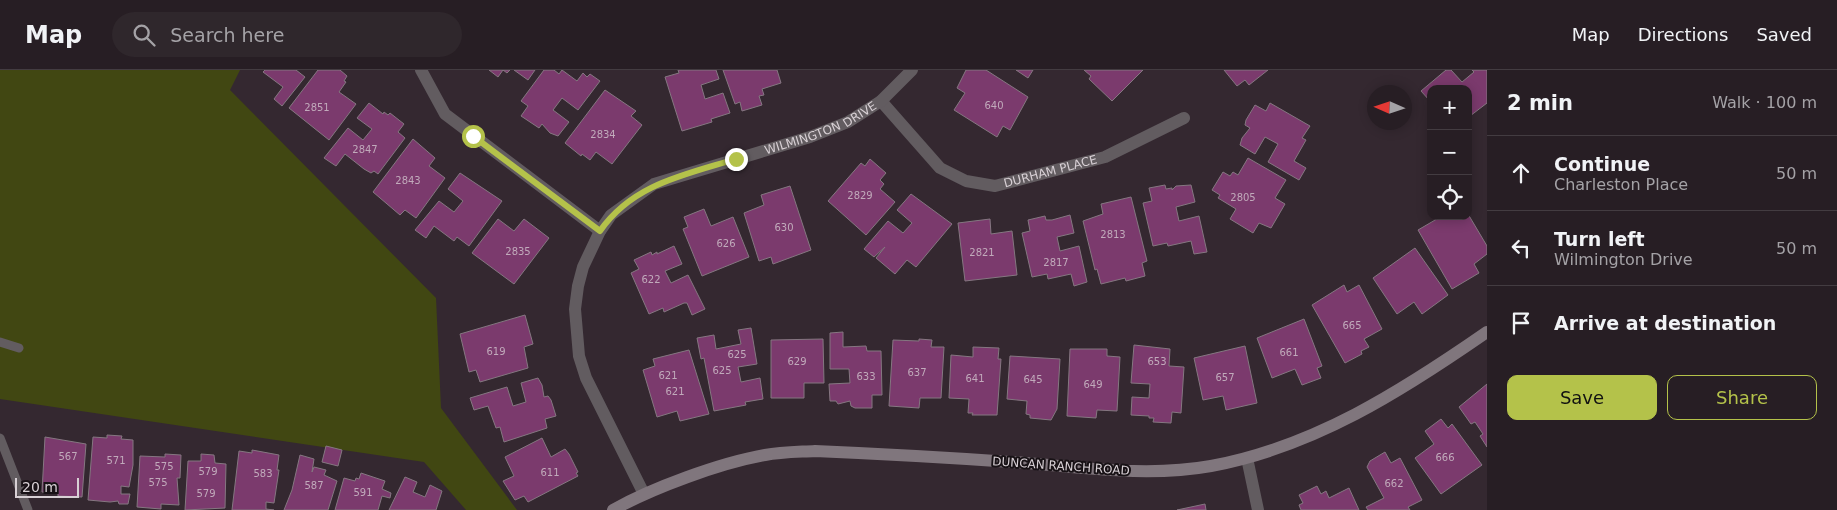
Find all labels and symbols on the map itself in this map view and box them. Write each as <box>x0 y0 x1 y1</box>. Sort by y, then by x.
north arrow <box>1367 85 1412 130</box>
street label: WILMINGTON DRIVE <box>763 99 879 157</box>
house number: 640 <box>984 100 1004 111</box>
house number: 2851 <box>304 102 330 113</box>
route start <box>462 125 485 148</box>
house number: 2834 <box>590 129 616 140</box>
house number: 2847 <box>352 144 378 155</box>
route end <box>725 148 748 171</box>
street label: DURHAM PLACE <box>1002 152 1099 190</box>
house number: 2843 <box>395 175 421 186</box>
house number: 2829 <box>847 190 873 201</box>
house number: 2805 <box>1230 192 1256 203</box>
house number: 630 <box>774 222 794 233</box>
house number: 2813 <box>1100 229 1126 240</box>
house number: 626 <box>716 238 736 249</box>
house number: 2835 <box>505 246 531 257</box>
house number: 2821 <box>969 247 995 258</box>
house number: 2817 <box>1043 257 1069 268</box>
house number: 622 <box>641 274 661 285</box>
house number: 665 <box>1342 320 1362 331</box>
house number: 619 <box>486 346 506 357</box>
house number: 661 <box>1279 347 1299 358</box>
house number: 625 <box>727 349 747 360</box>
house number: 629 <box>787 356 807 367</box>
house number: 653 <box>1147 356 1167 367</box>
house number: 625 <box>712 365 732 376</box>
house number: 637 <box>907 367 927 378</box>
house number: 621 <box>658 370 678 381</box>
house number: 633 <box>856 371 876 382</box>
house number: 657 <box>1215 372 1235 383</box>
house number: 641 <box>965 373 985 384</box>
house number: 645 <box>1023 374 1043 385</box>
house number: 649 <box>1083 379 1103 390</box>
house number: 621 <box>665 386 685 397</box>
house number: 567 <box>58 451 78 462</box>
house number: 666 <box>1435 452 1455 463</box>
street label: DUNCAN RANCH ROAD <box>992 454 1130 478</box>
house number: 571 <box>106 455 126 466</box>
house number: 575 <box>154 461 174 472</box>
house number: 579 <box>198 466 218 477</box>
house number: 611 <box>540 467 560 478</box>
house number: 583 <box>253 468 273 479</box>
scale bar <box>15 475 79 498</box>
house number: 575 <box>148 477 168 488</box>
house number: 662 <box>1384 478 1404 489</box>
house number: 587 <box>304 480 324 491</box>
house number: 591 <box>353 487 373 498</box>
house number: 579 <box>196 488 216 499</box>

